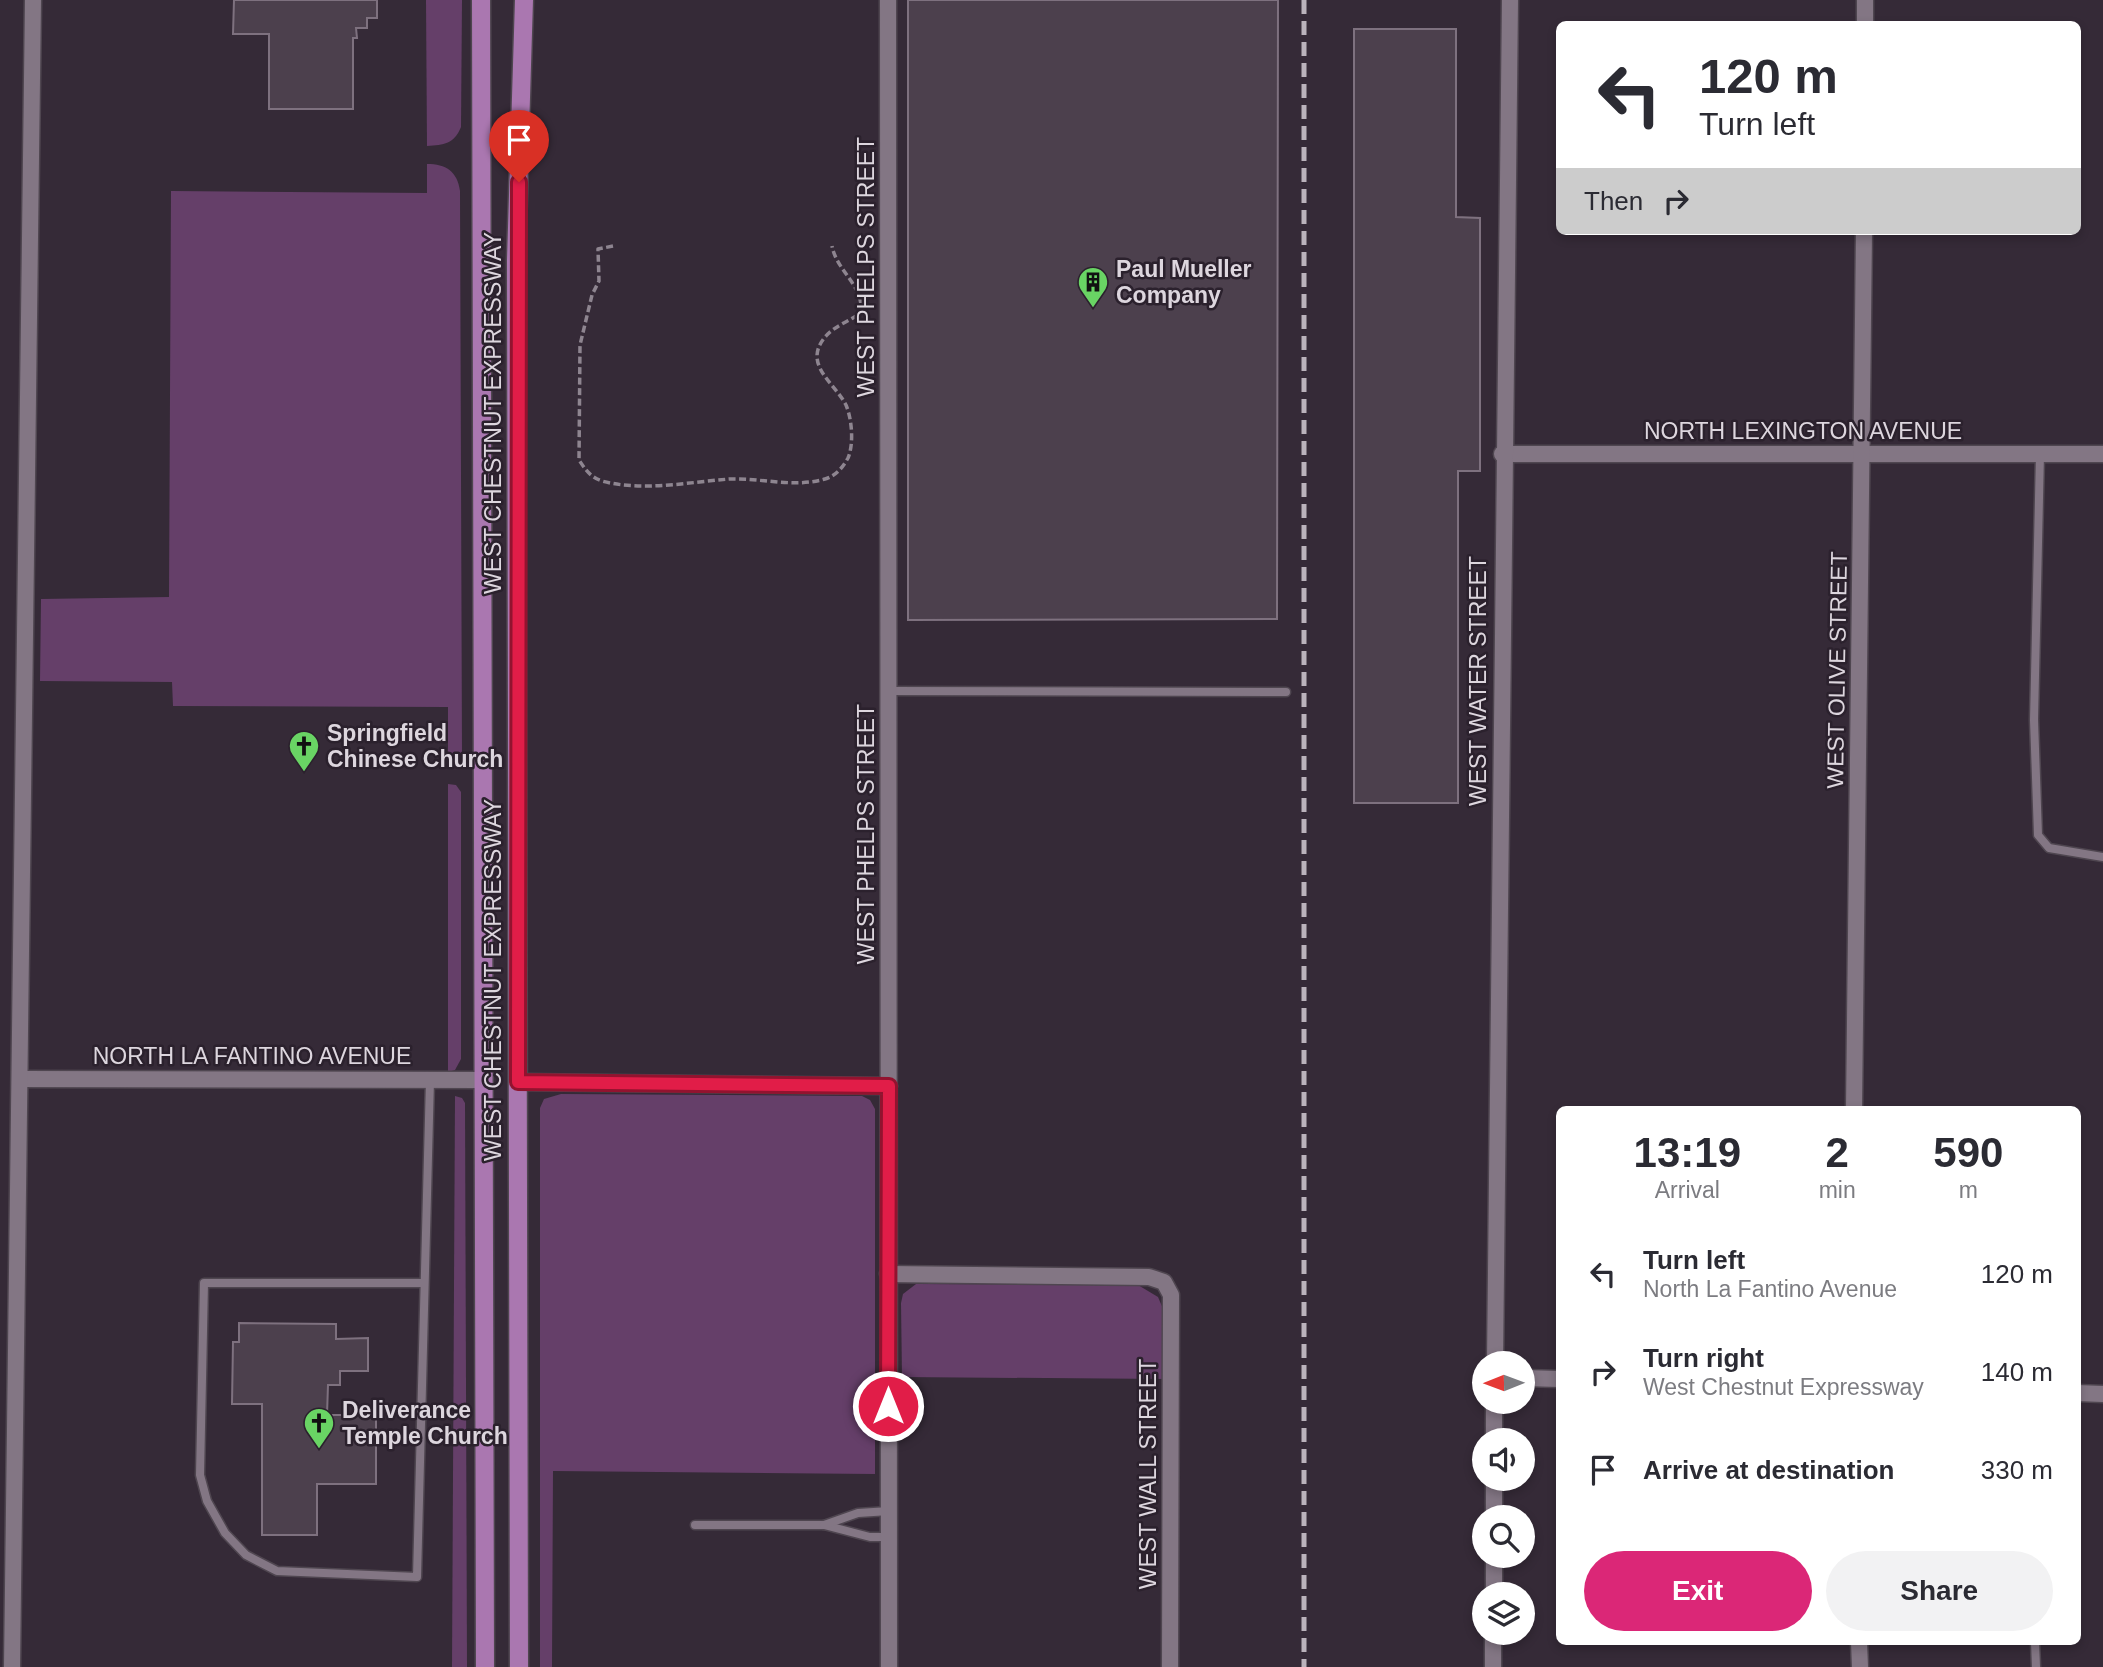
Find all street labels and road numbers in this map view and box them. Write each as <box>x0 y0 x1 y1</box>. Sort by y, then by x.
street label: WEST PHELPS STREET <box>853 137 879 397</box>
street label: WEST CHESTNUT EXPRESSWAY <box>480 232 506 594</box>
street label: NORTH LEXINGTON AVENUE <box>1644 418 1962 444</box>
street label: WEST OLIVE STREET <box>1822 551 1852 789</box>
street label: WEST WATER STREET <box>1465 556 1491 806</box>
street label: WEST PHELPS STREET <box>853 704 879 964</box>
street label: WEST CHESTNUT EXPRESSWAY <box>480 799 506 1161</box>
street label: NORTH LA FANTINO AVENUE <box>93 1043 411 1069</box>
street label: WEST WALL STREET <box>1135 1359 1161 1589</box>

